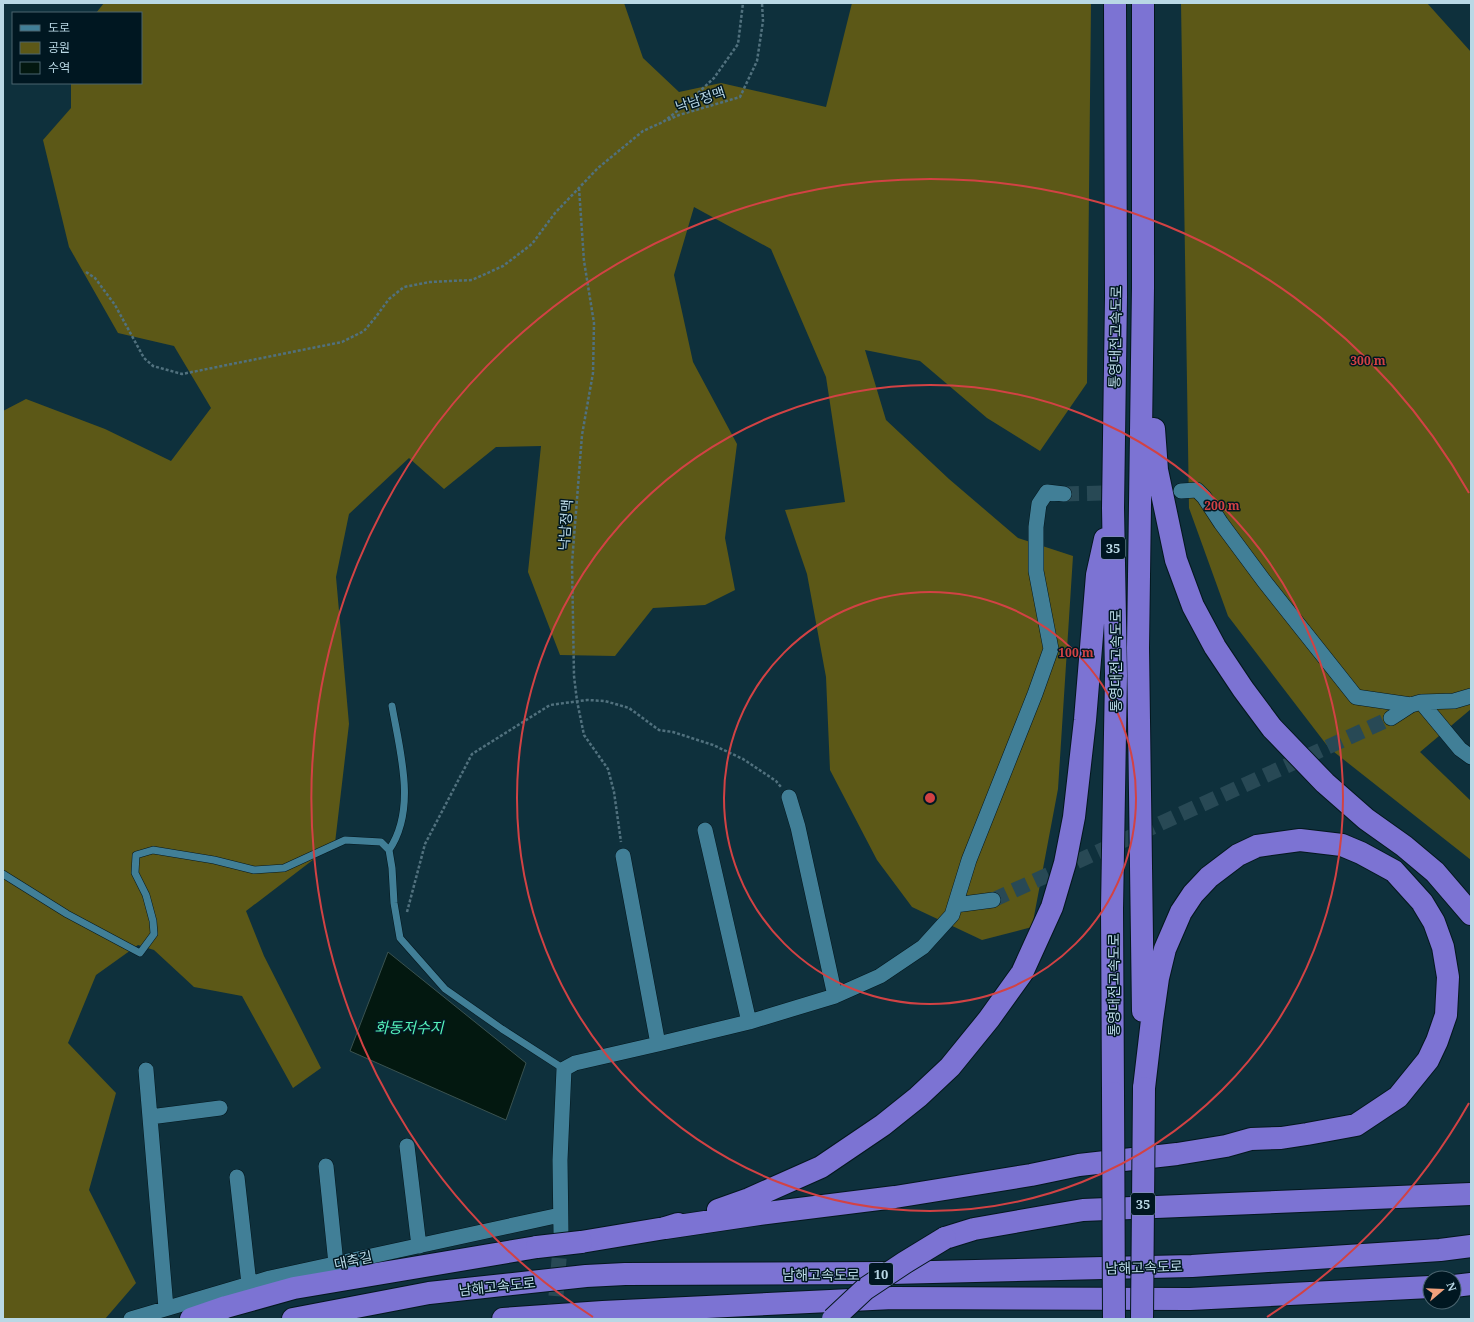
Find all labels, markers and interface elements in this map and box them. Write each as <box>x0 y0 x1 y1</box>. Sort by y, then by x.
legend <box>12 12 142 84</box>
text: 도로 <box>48 19 70 36</box>
text: 공원 <box>48 39 70 56</box>
text: 수역 <box>48 59 70 76</box>
street label: 낙남정맥 <box>673 82 727 116</box>
street label: 통영대전고속도로 <box>1105 285 1125 389</box>
text: 300 m <box>1350 352 1386 369</box>
text: 200 m <box>1204 497 1240 514</box>
street label: 낙남정맥 <box>554 499 576 551</box>
road number: 35 <box>1101 537 1125 559</box>
street label: 통영대전고속도로 <box>1106 609 1125 713</box>
text: 100 m <box>1058 644 1094 661</box>
centre of rings <box>923 791 937 805</box>
street label: 통영대전고속도로 <box>1104 933 1123 1037</box>
water label: 화동저수지 <box>374 1017 445 1037</box>
road number: 35 <box>1131 1193 1155 1215</box>
street label: 대축길 <box>332 1247 374 1273</box>
street label: 남해고속도로 <box>1105 1256 1183 1278</box>
road number: 10 <box>869 1263 893 1285</box>
street label: 남해고속도로 <box>782 1265 860 1284</box>
north arrow <box>1422 1270 1462 1310</box>
street label: 남해고속도로 <box>458 1273 537 1299</box>
text: N <box>1443 1280 1461 1293</box>

